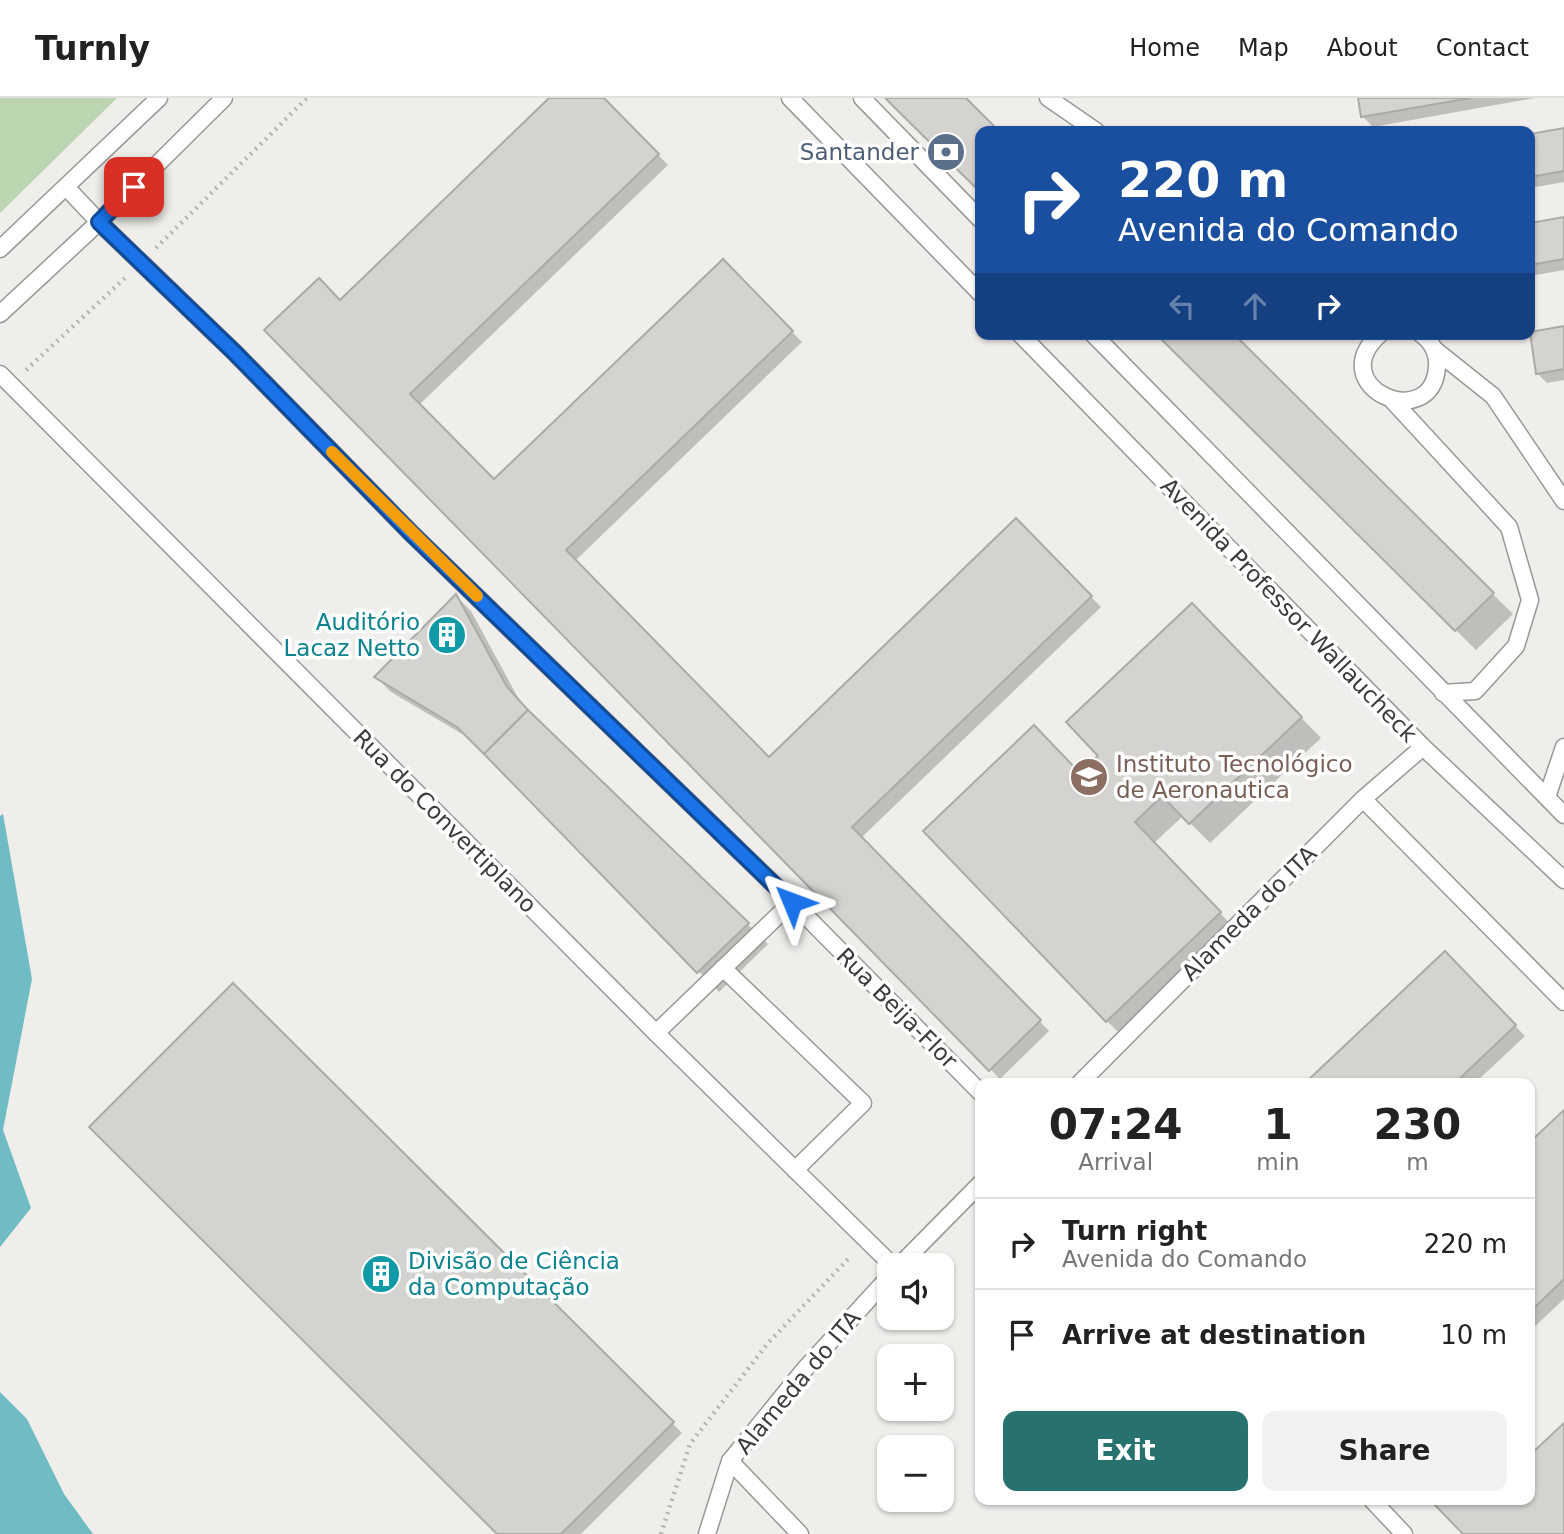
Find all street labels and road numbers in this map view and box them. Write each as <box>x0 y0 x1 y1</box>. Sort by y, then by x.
street label: Avenida Professor Wallaucheck <box>1156 473 1423 748</box>
street label: Rua do Convertiplano <box>348 724 542 918</box>
street label: Alameda do ITA <box>1176 840 1322 986</box>
street label: Rua Beija-Flor <box>832 943 963 1074</box>
street label: Alameda do ITA <box>730 1305 866 1459</box>

